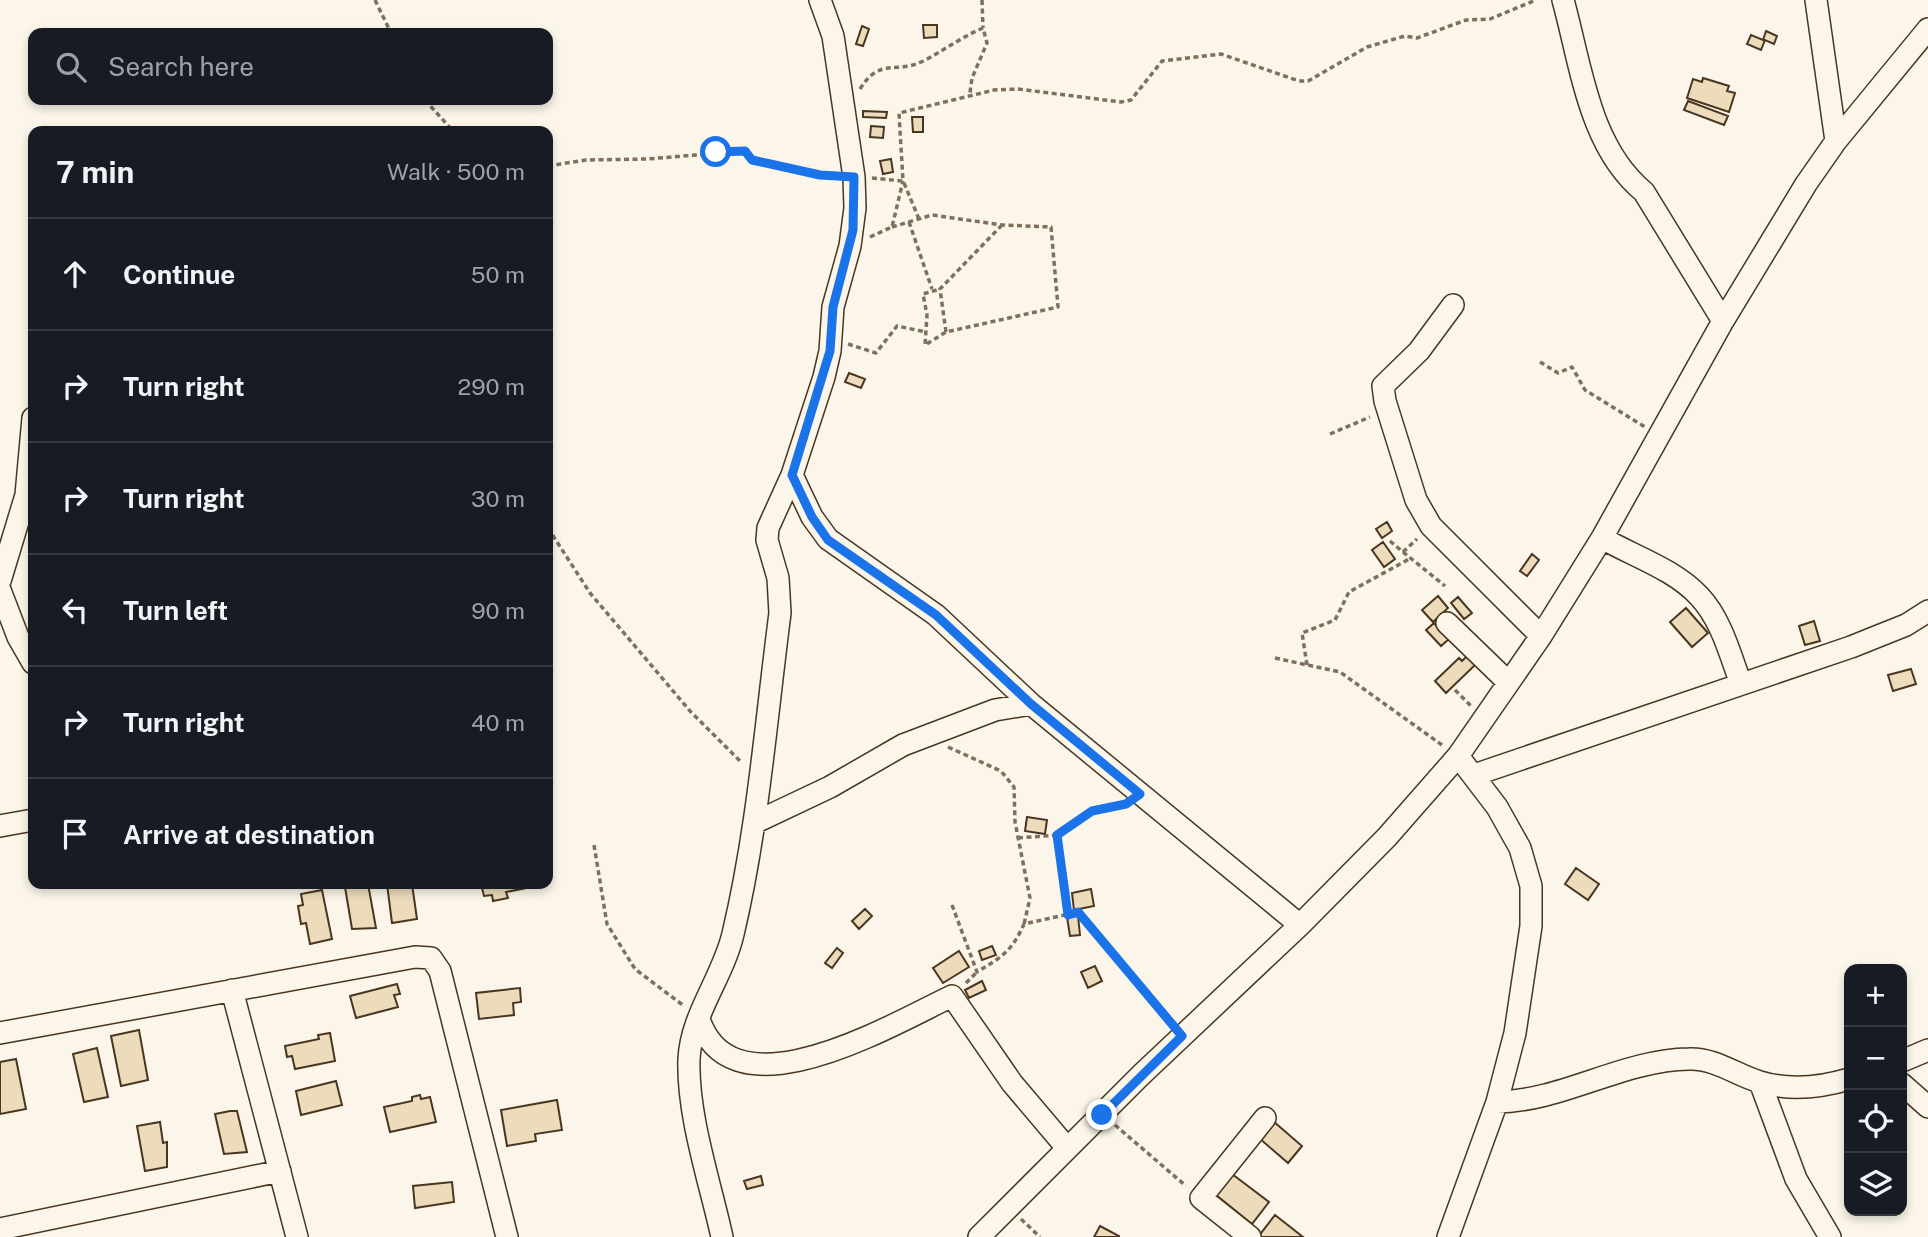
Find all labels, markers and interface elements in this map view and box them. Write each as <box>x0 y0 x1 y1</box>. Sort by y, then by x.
search box <box>28 28 553 105</box>
icon: search <box>52 48 90 86</box>
text: Search here <box>108 51 254 82</box>
route start <box>700 136 731 167</box>
text: 7 min <box>56 154 134 190</box>
text: Walk · 500 m <box>387 158 525 185</box>
icon: ahead <box>56 255 94 293</box>
text: Continue <box>123 259 235 290</box>
text: 50 m <box>471 261 525 288</box>
icon: right <box>56 367 94 405</box>
text: Turn right <box>123 371 245 402</box>
text: 290 m <box>458 373 525 400</box>
icon: right <box>56 479 94 517</box>
text: Turn right <box>123 483 245 514</box>
text: 30 m <box>471 485 525 512</box>
icon: left <box>56 591 94 629</box>
text: Turn left <box>123 595 228 626</box>
text: 90 m <box>471 597 525 624</box>
icon: right <box>56 703 94 741</box>
text: Turn right <box>123 707 245 738</box>
text: 40 m <box>471 709 525 736</box>
icon: arrive <box>56 815 94 853</box>
text: Arrive at destination <box>123 819 375 850</box>
map controls <box>1844 964 1907 1216</box>
button: + <box>1844 964 1907 1027</box>
button: − <box>1844 1027 1907 1090</box>
button: locate <box>1844 1090 1907 1153</box>
route end <box>1086 1099 1117 1130</box>
button: layers <box>1844 1153 1907 1216</box>

